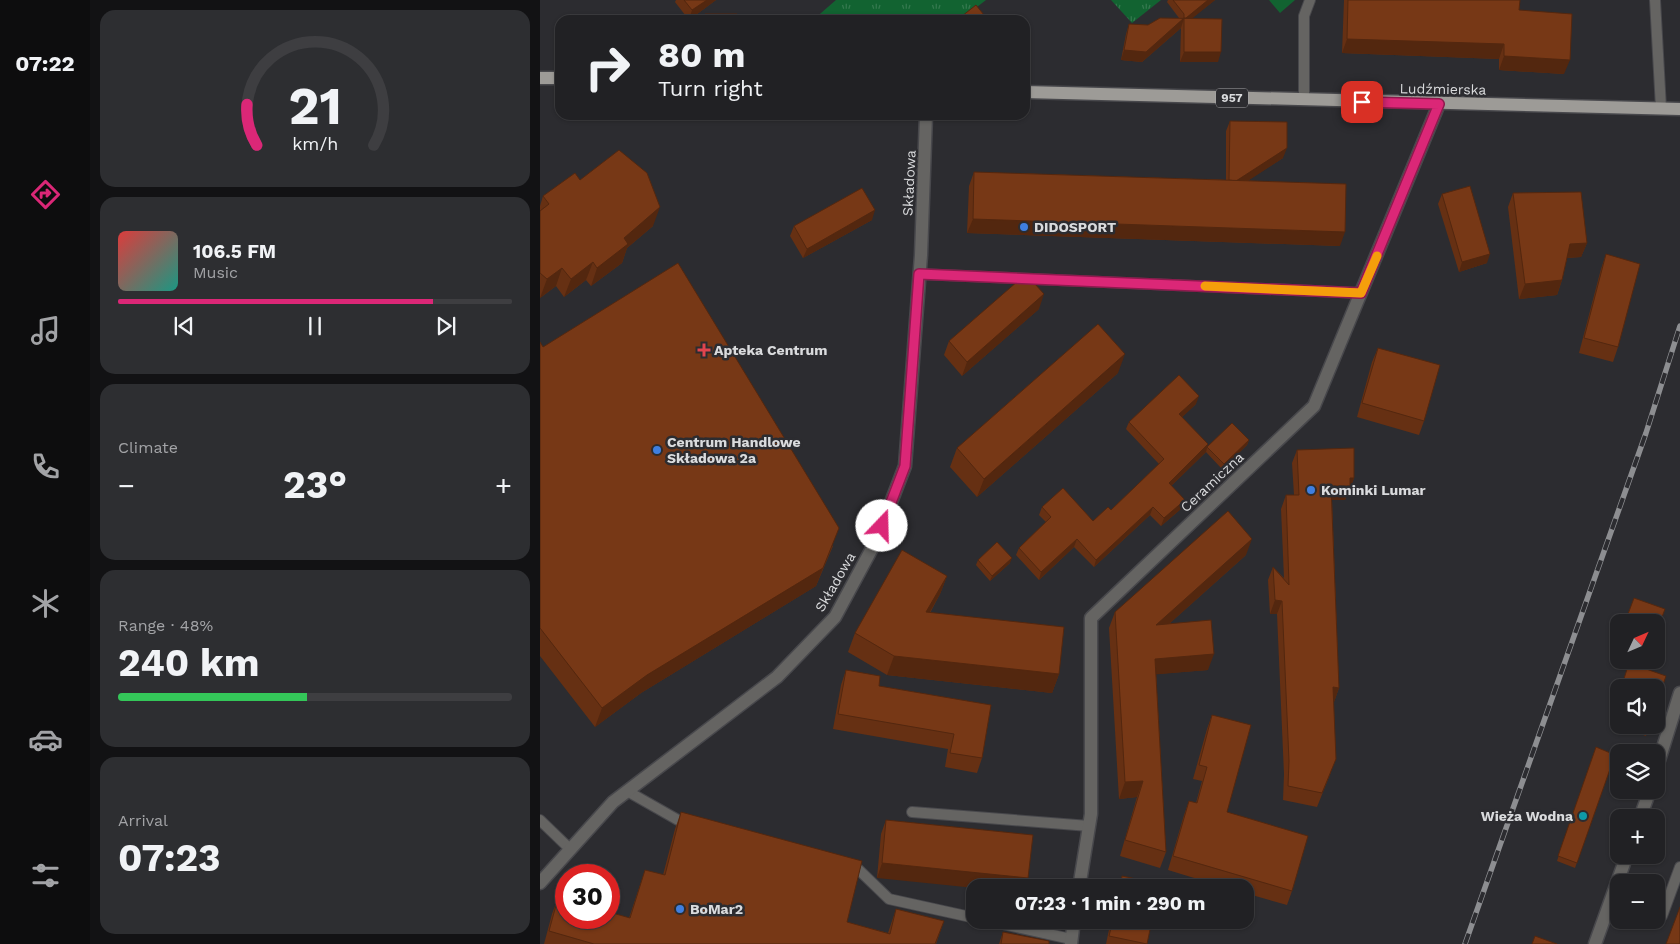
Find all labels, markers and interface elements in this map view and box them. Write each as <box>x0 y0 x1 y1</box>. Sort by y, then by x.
text: 80 m <box>658 34 745 76</box>
icon: right <box>575 35 640 100</box>
text: 07:22 <box>15 51 75 76</box>
text: 21 <box>288 76 342 137</box>
text: Turn right <box>658 76 763 101</box>
street label: Ludźmierska <box>1399 80 1487 98</box>
pin <box>1341 81 1383 123</box>
icon: arrive <box>1348 88 1376 116</box>
road number: 957 <box>1216 89 1248 108</box>
text: km/h <box>292 133 338 154</box>
street label: Składowa <box>899 150 919 216</box>
icon: directions <box>28 177 63 212</box>
place label: DIDOSPORT <box>1034 219 1116 235</box>
marker: DIDOSPORT <box>1018 221 1030 233</box>
text: 106.5 FM <box>193 240 276 263</box>
text: Music <box>193 263 238 282</box>
icon: previous <box>170 312 198 340</box>
icon: pause <box>301 312 329 340</box>
icon: next <box>432 312 460 340</box>
icon: music <box>28 313 63 348</box>
place label: Apteka Centrum <box>714 342 827 358</box>
marker: Apteka Centrum <box>698 344 710 356</box>
place label: Centrum Handlowe Składowa 2a <box>667 434 801 466</box>
text: Climate <box>118 438 178 457</box>
marker: Centrum Handlowe Składowa 2a <box>651 444 663 456</box>
icon: phone <box>28 449 63 484</box>
street label: Ceramiczna <box>1177 449 1247 515</box>
text: 23° <box>283 463 347 507</box>
text: − <box>118 469 135 502</box>
text: + <box>495 469 512 502</box>
place label: Kominki Lumar <box>1321 482 1426 498</box>
marker: Kominki Lumar <box>1305 484 1317 496</box>
position arrow <box>855 499 907 551</box>
street label: Składowa <box>812 549 858 615</box>
icon: climate <box>28 586 63 621</box>
north arrow <box>1610 614 1665 669</box>
map controls <box>1610 614 1665 929</box>
text: Range · 48% <box>118 616 213 635</box>
text: 240 km <box>118 641 259 685</box>
button: sound <box>1610 679 1665 734</box>
icon: car <box>28 722 63 757</box>
button: layers <box>1610 744 1665 799</box>
place label: Wieża Wodna <box>1481 808 1574 824</box>
button: + <box>1610 809 1665 864</box>
marker: Wieża Wodna <box>1577 810 1589 822</box>
text: Arrival <box>118 811 168 830</box>
text: 07:23 <box>118 836 221 880</box>
icon: filters <box>28 858 63 893</box>
speed limit sign: 30 <box>555 864 620 929</box>
button: − <box>1610 874 1665 929</box>
text: 07:23 · 1 min · 290 m <box>1015 892 1205 915</box>
place label: BoMar2 <box>690 901 743 917</box>
marker: BoMar2 <box>674 903 686 915</box>

